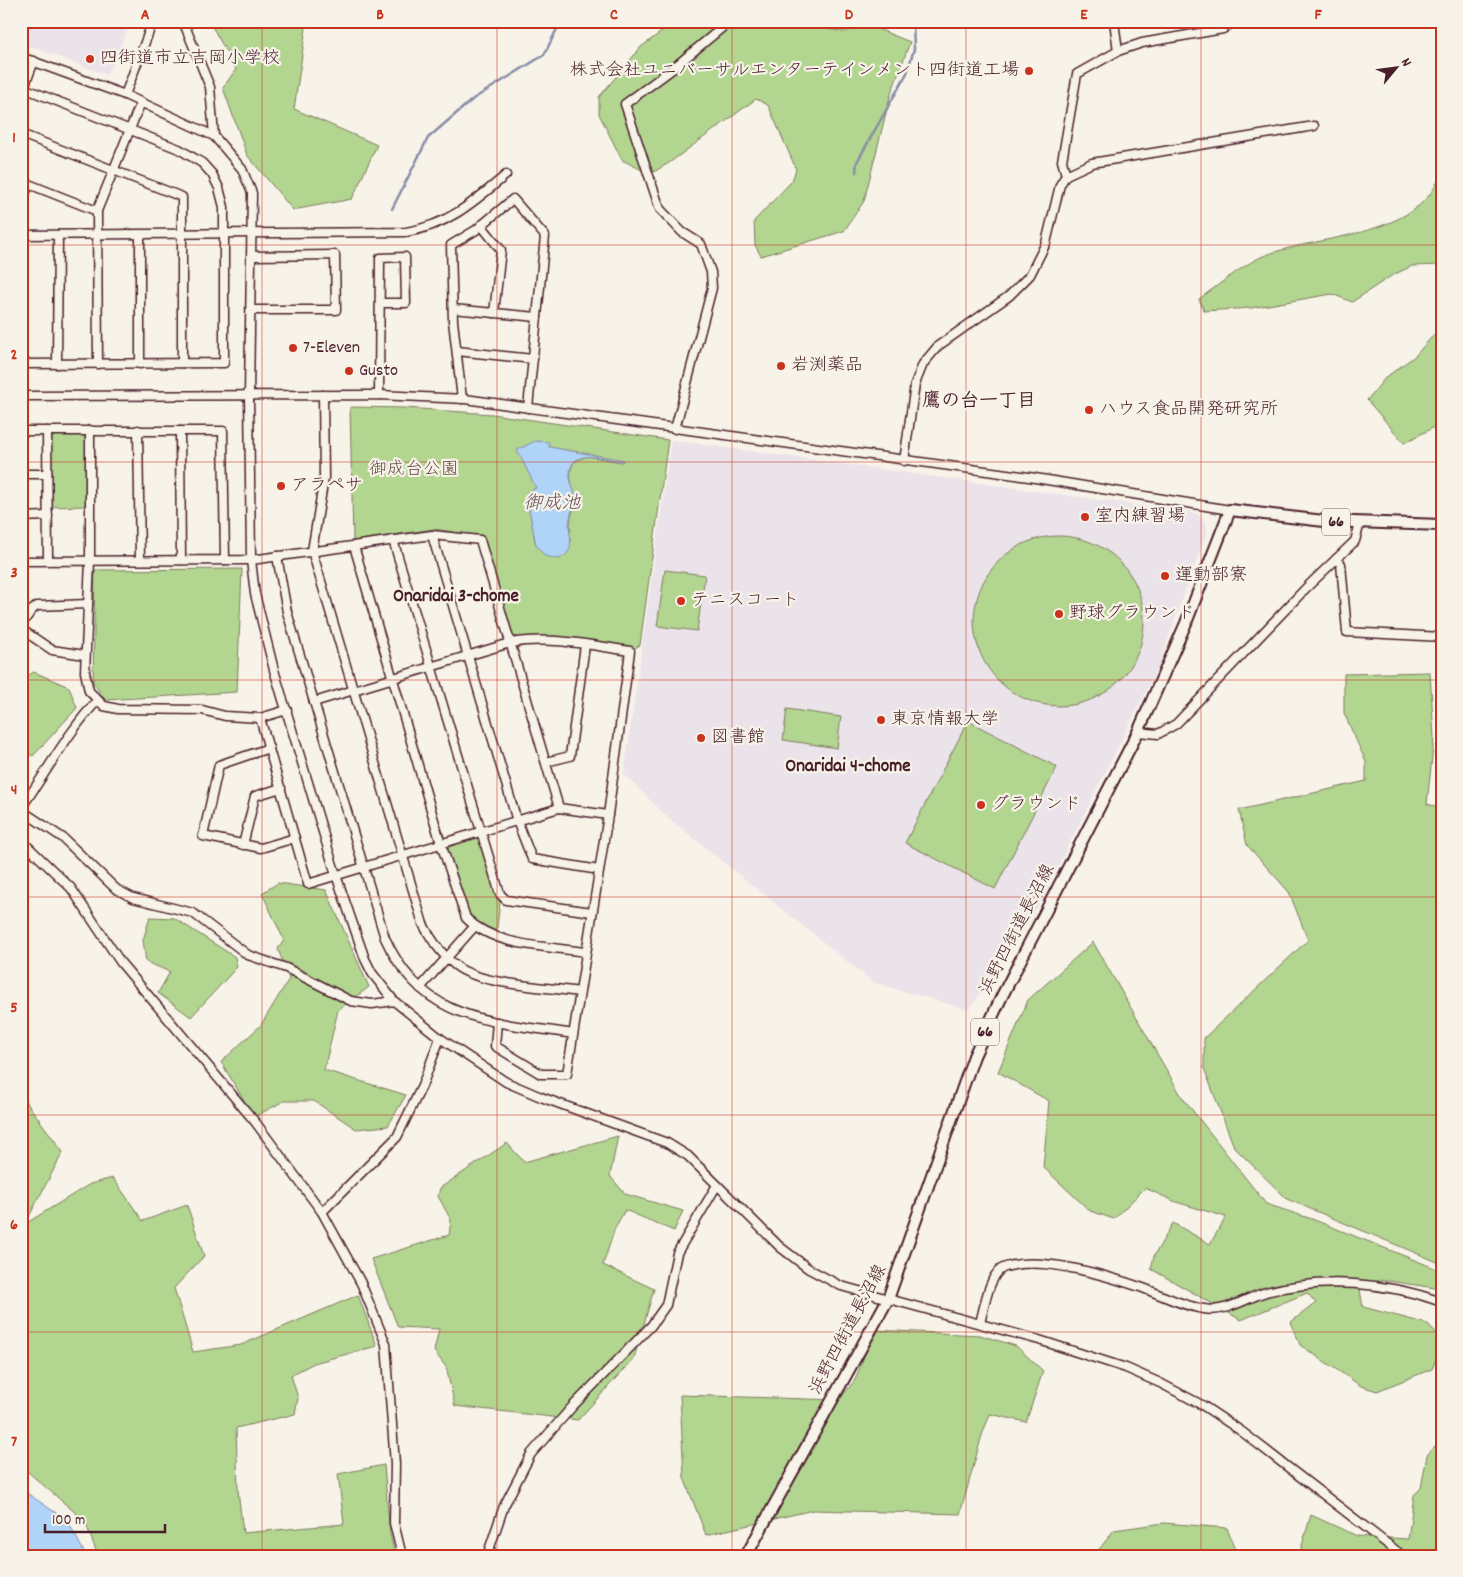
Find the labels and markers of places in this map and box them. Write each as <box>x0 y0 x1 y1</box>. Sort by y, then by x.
place label: 四街道市立吉岡小学校 <box>100 47 280 72</box>
marker: 四街道市立吉岡小学校 <box>84 53 96 65</box>
place label: 株式会社ユニバーサルエンターテインメント四街道工場 <box>570 59 1019 84</box>
marker: 株式会社ユニバーサルエンターテインメント四街道工場 <box>1023 65 1035 77</box>
place label: 7-Eleven <box>303 336 360 361</box>
marker: 7-Eleven <box>287 342 299 354</box>
place label: 岩渕薬品 <box>791 354 863 379</box>
place label: Gusto <box>359 359 398 384</box>
marker: 岩渕薬品 <box>775 360 787 372</box>
marker: Gusto <box>343 365 355 377</box>
place label: ハウス食品開発研究所 <box>1099 398 1278 423</box>
marker: ハウス食品開発研究所 <box>1083 404 1095 416</box>
place label: アラペサ <box>291 474 363 499</box>
marker: アラペサ <box>275 480 287 492</box>
place label: 室内練習場 <box>1095 505 1185 530</box>
marker: 室内練習場 <box>1079 511 1091 523</box>
place label: 運動部寮 <box>1175 564 1247 589</box>
marker: 運動部寮 <box>1159 570 1171 582</box>
place label: テニスコート <box>691 589 799 614</box>
marker: テニスコート <box>675 595 687 607</box>
place label: 野球グラウンド <box>1069 602 1195 627</box>
marker: 野球グラウンド <box>1053 608 1065 620</box>
place label: 東京情報大学 <box>891 708 999 733</box>
marker: 東京情報大学 <box>875 714 887 726</box>
place label: 図書館 <box>711 726 765 751</box>
marker: 図書館 <box>695 732 707 744</box>
place label: グラウンド <box>991 793 1081 818</box>
marker: グラウンド <box>975 799 987 811</box>

